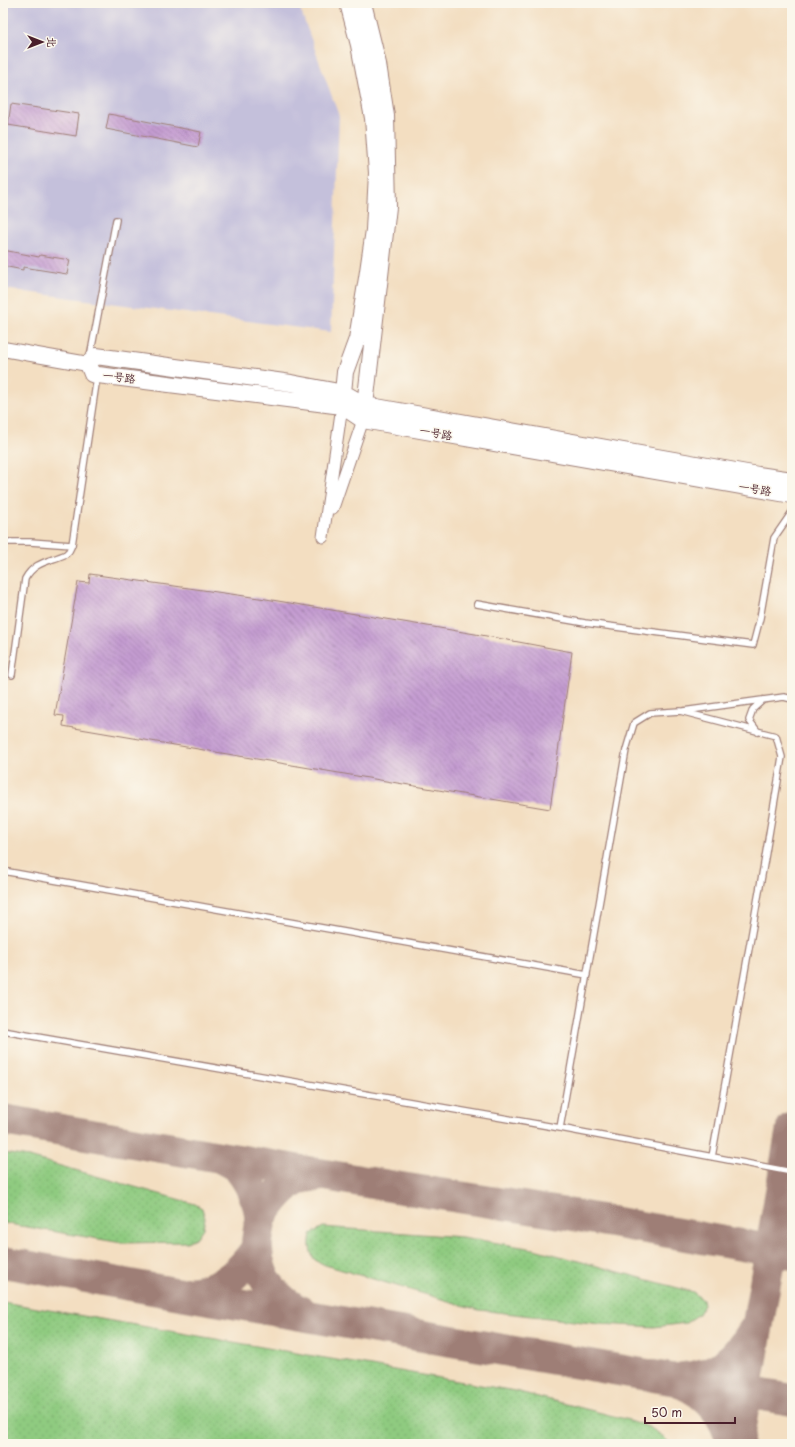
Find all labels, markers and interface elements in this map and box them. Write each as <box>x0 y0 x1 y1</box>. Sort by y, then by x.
north arrow <box>22 22 62 62</box>
text: 北 <box>44 37 61 48</box>
street label: 一号路 <box>102 366 136 387</box>
street label: 一号路 <box>418 421 454 444</box>
street label: 一号路 <box>737 478 773 499</box>
scale bar <box>645 1399 735 1425</box>
text: 50 m <box>651 1403 682 1421</box>

